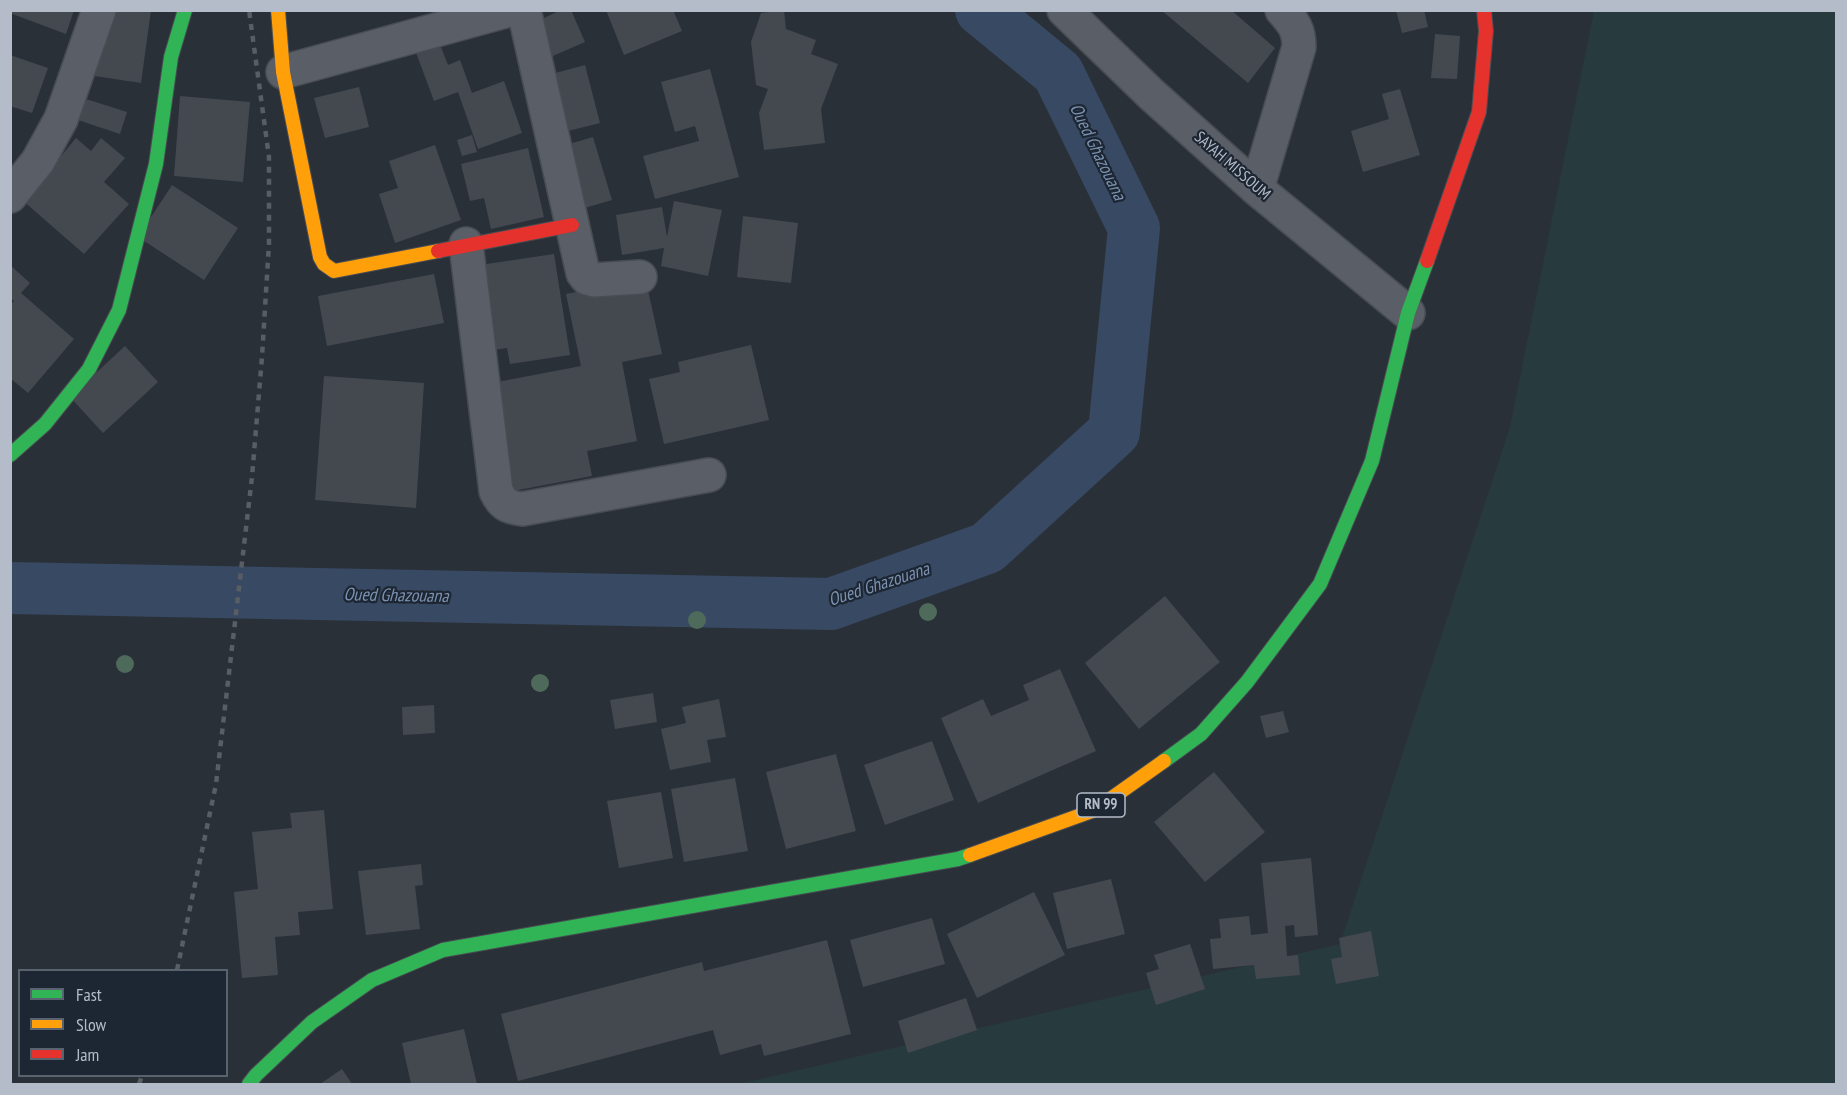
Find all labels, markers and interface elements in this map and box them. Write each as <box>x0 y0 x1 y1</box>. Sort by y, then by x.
water label: Oued Ghazouana <box>1064 100 1130 204</box>
street label: SAYAH MISSOUM <box>1190 128 1274 204</box>
water label: Oued Ghazouana <box>826 559 932 611</box>
water label: Oued Ghazouana <box>343 584 449 608</box>
road number: RN 99 <box>1077 793 1125 817</box>
legend <box>18 969 228 1077</box>
text: Fast <box>76 983 102 1006</box>
text: Slow <box>76 1013 106 1036</box>
text: Jam <box>76 1043 99 1066</box>

